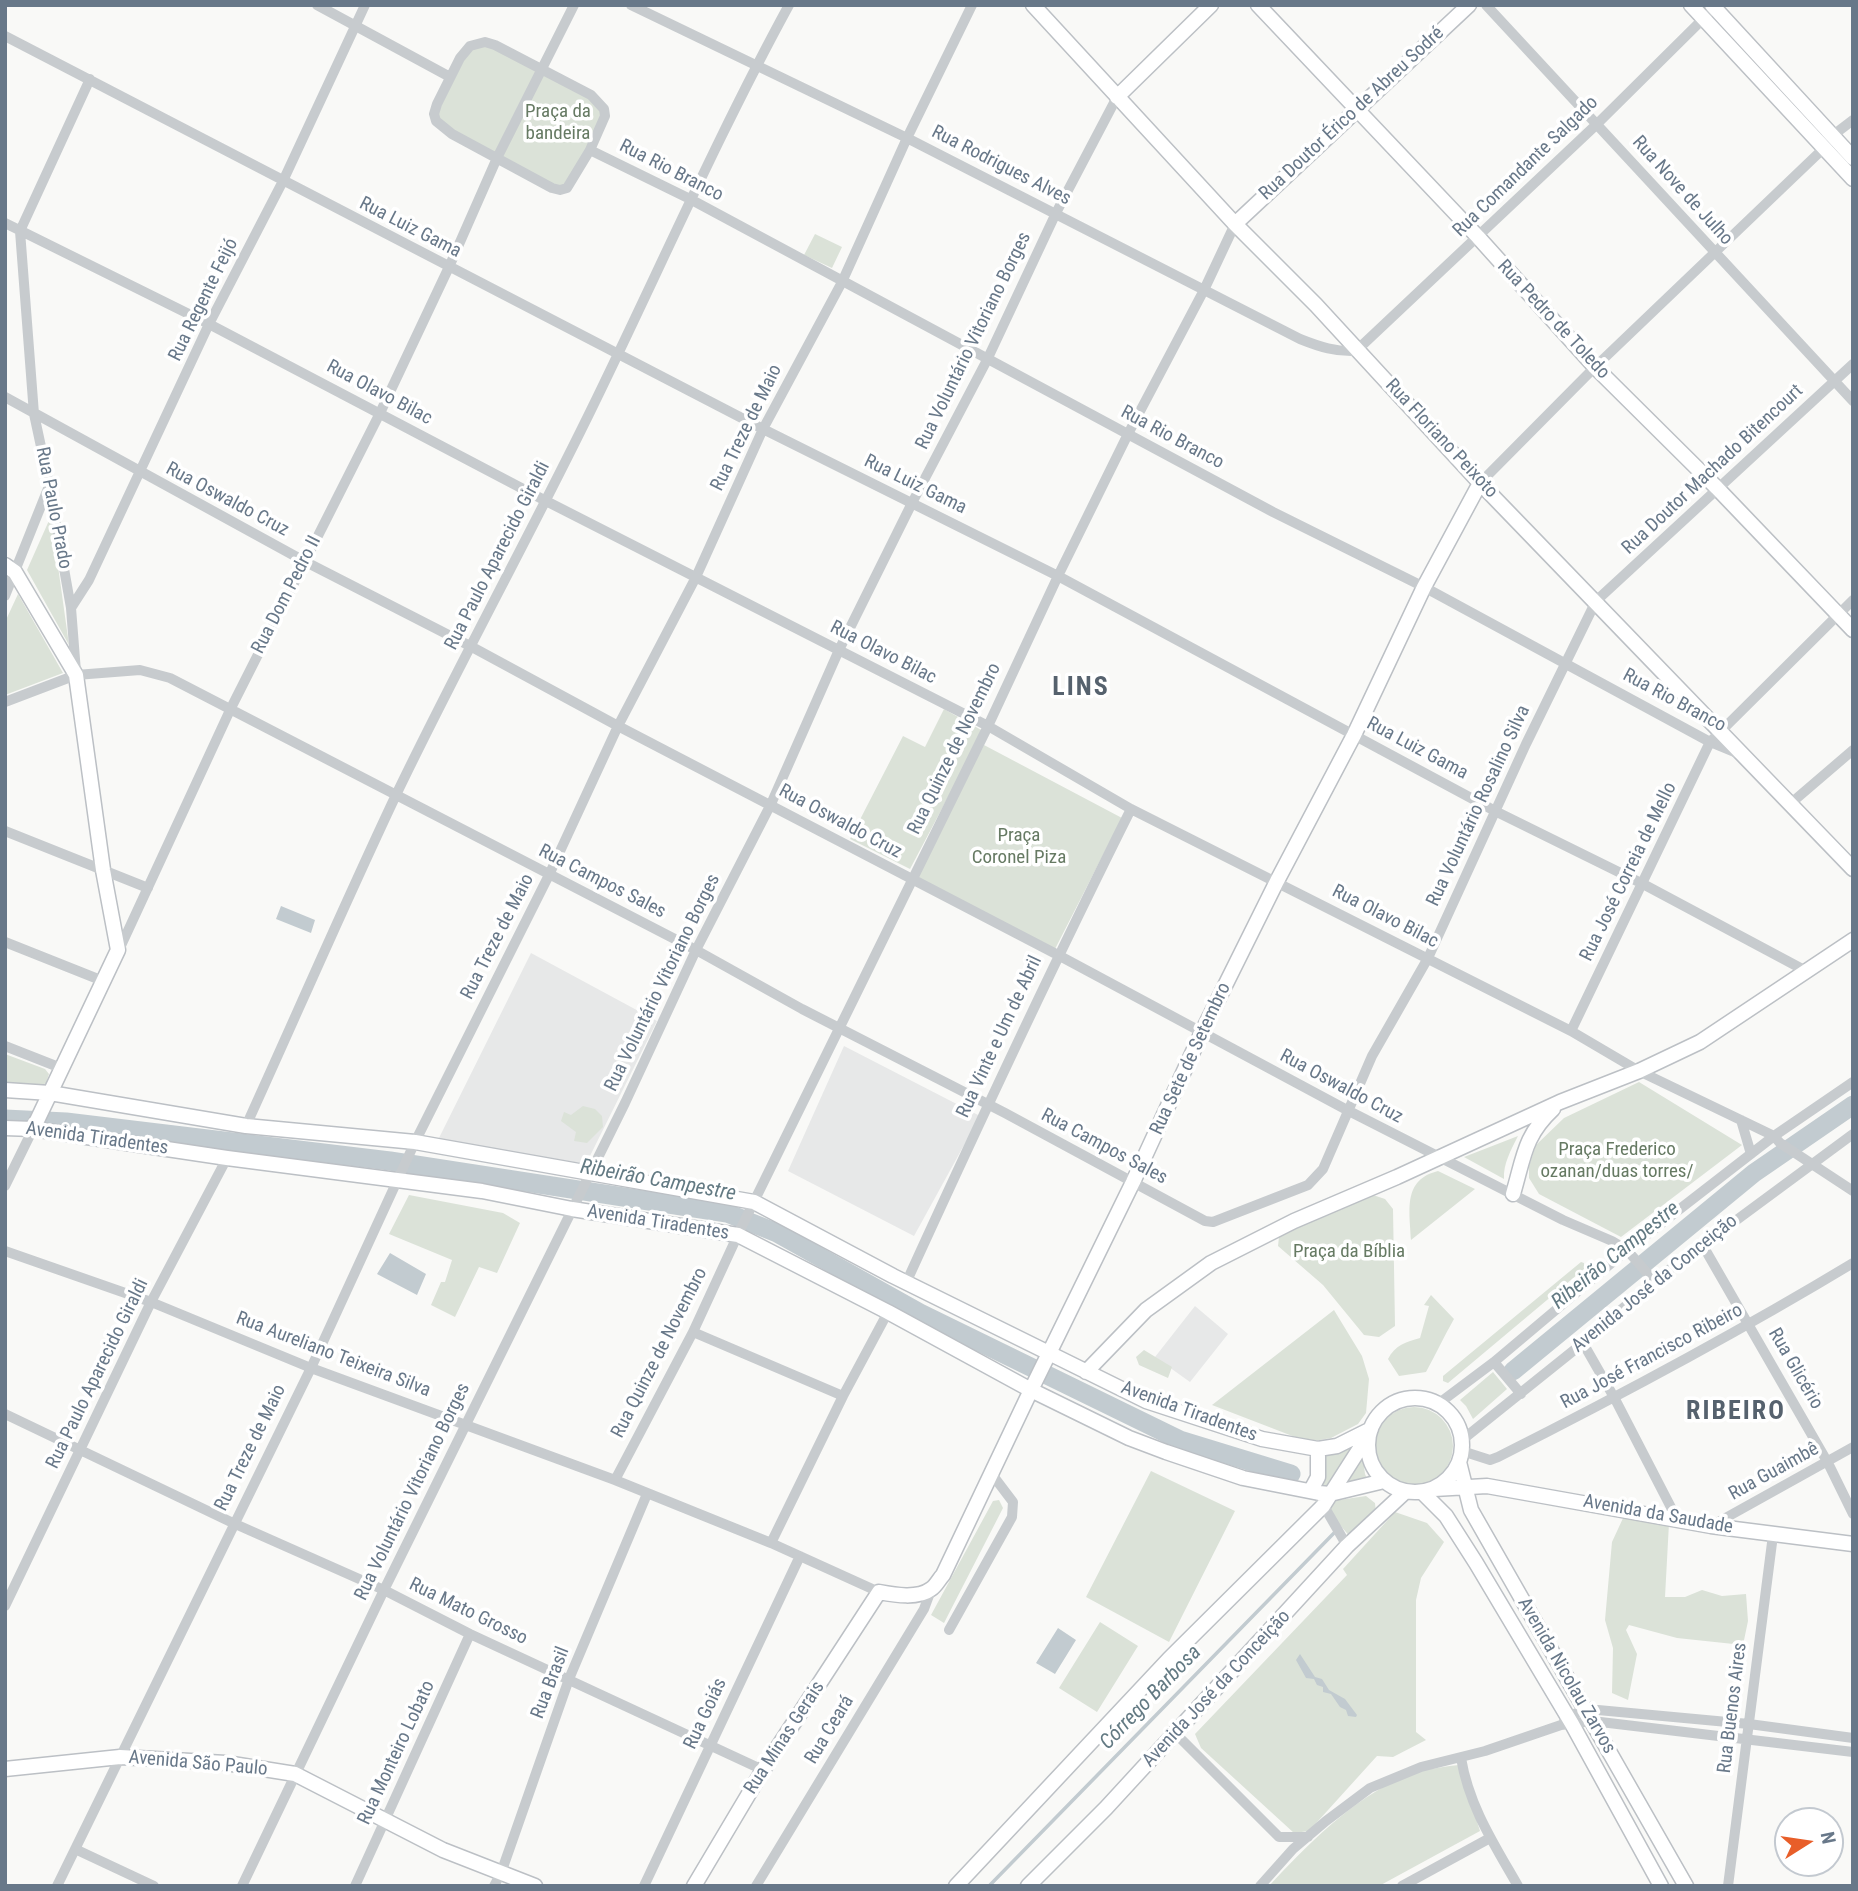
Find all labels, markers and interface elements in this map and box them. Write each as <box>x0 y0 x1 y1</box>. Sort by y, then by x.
street label: Rua Doutor Érico de Abreu Sodré <box>1255 22 1449 206</box>
street label: Rua Comandante Salgado <box>1449 92 1603 242</box>
park label: Praça da bandeira <box>525 101 591 145</box>
street label: Rua Rodrigues Alves <box>928 121 1074 211</box>
street label: Rua Nove de Julho <box>1627 132 1737 250</box>
street label: Rua Rio Branco <box>615 135 727 207</box>
street label: Rua Luiz Gama <box>355 193 465 263</box>
street label: Rua Voluntário Vitoriano Borges <box>911 229 1037 453</box>
street label: Rua Regente Feijó <box>164 235 244 365</box>
street label: Rua Pedro de Toledo <box>1492 256 1614 384</box>
street label: Rua Olavo Bilac <box>322 356 436 430</box>
street label: Rua Treze de Maio <box>707 361 787 495</box>
street label: Rua Floriano Peixoto <box>1380 375 1502 503</box>
street label: Rua Doutor Machado Bitencourt <box>1618 380 1808 560</box>
street label: Rua Rio Branco <box>1117 401 1227 475</box>
street label: Rua Paulo Prado <box>30 445 76 571</box>
street label: Rua Luiz Gama <box>860 450 970 520</box>
street label: Rua Oswaldo Cruz <box>162 458 292 542</box>
street label: Rua Paulo Aparecido Giraldi <box>441 458 555 654</box>
street label: Rua Dom Pedro II <box>247 532 327 658</box>
street label: Rua Olavo Bilac <box>826 616 940 690</box>
street label: Rua Quinze de Novembro <box>904 660 1006 838</box>
street label: Rua Rio Branco <box>1619 664 1729 738</box>
district label: LINS <box>1053 672 1109 704</box>
street label: Rua Voluntário Rosalino Silva <box>1422 702 1536 910</box>
street label: Rua Luiz Gama <box>1362 713 1472 785</box>
street label: Rua José Correia de Mello <box>1576 779 1682 965</box>
street label: Rua Oswaldo Cruz <box>775 780 905 864</box>
park label: Praça Coronel Piza <box>972 825 1066 869</box>
street label: Rua Campos Sales <box>535 840 669 924</box>
street label: Rua Treze de Maio <box>457 870 539 1004</box>
street label: Rua Voluntário Vitoriano Borges <box>600 871 726 1095</box>
street label: Rua Olavo Bilac <box>1328 880 1442 954</box>
street label: Rua Vinte e Um de Abril <box>952 952 1048 1122</box>
street label: Rua Sete de Setembro <box>1146 979 1236 1139</box>
street label: Rua Oswaldo Cruz <box>1276 1045 1406 1129</box>
street label: Rua Campos Sales <box>1037 1104 1171 1190</box>
street label: Avenida Tiradentes <box>24 1118 170 1160</box>
park label: Praça Frederico ozanan/duas torres/ <box>1540 1139 1694 1183</box>
water label: Ribeirão Campestre <box>578 1155 738 1207</box>
water label: Ribeirão Campestre <box>1547 1197 1685 1315</box>
street label: Avenida Tiradentes <box>585 1201 731 1245</box>
street label: Avenida José da Conceição <box>1568 1210 1742 1358</box>
park label: Praça da Bíblia <box>1293 1241 1405 1263</box>
street label: Rua Quinze de Novembro <box>607 1264 713 1442</box>
street label: Rua Paulo Aparecido Giraldi <box>42 1275 154 1473</box>
street label: Rua José Francisco Ribeiro <box>1557 1299 1747 1415</box>
street label: Rua Aureliano Teixeira Silva <box>233 1307 433 1403</box>
street label: Rua Glicério <box>1763 1324 1827 1414</box>
street label: Avenida Tiradentes <box>1118 1377 1260 1447</box>
street label: Rua Voluntário Vitoriano Borges <box>350 1380 476 1604</box>
street label: Rua Treze de Maio <box>211 1381 291 1515</box>
district label: RIBEIRO <box>1687 1396 1785 1428</box>
street label: Rua Guaimbê <box>1725 1438 1823 1506</box>
street label: Avenida da Saudade <box>1581 1491 1735 1539</box>
street label: Rua Mato Grosso <box>405 1574 531 1650</box>
street label: Avenida Nicolau Zarvos <box>1512 1594 1620 1758</box>
street label: Avenida José da Conceição <box>1138 1606 1296 1772</box>
water label: Córrego Barbosa <box>1095 1641 1207 1755</box>
street label: Rua Buenos Aires <box>1714 1641 1752 1775</box>
street label: Rua Brasil <box>527 1644 575 1722</box>
street label: Rua Goiás <box>680 1675 732 1753</box>
street label: Rua Monteiro Lobato <box>354 1677 440 1829</box>
street label: Rua Minas Gerais <box>740 1677 830 1799</box>
street label: Rua Ceará <box>801 1692 859 1768</box>
street label: Avenida São Paulo <box>128 1747 268 1781</box>
north arrow <box>1774 1807 1844 1877</box>
text: N <box>1816 1830 1841 1846</box>

